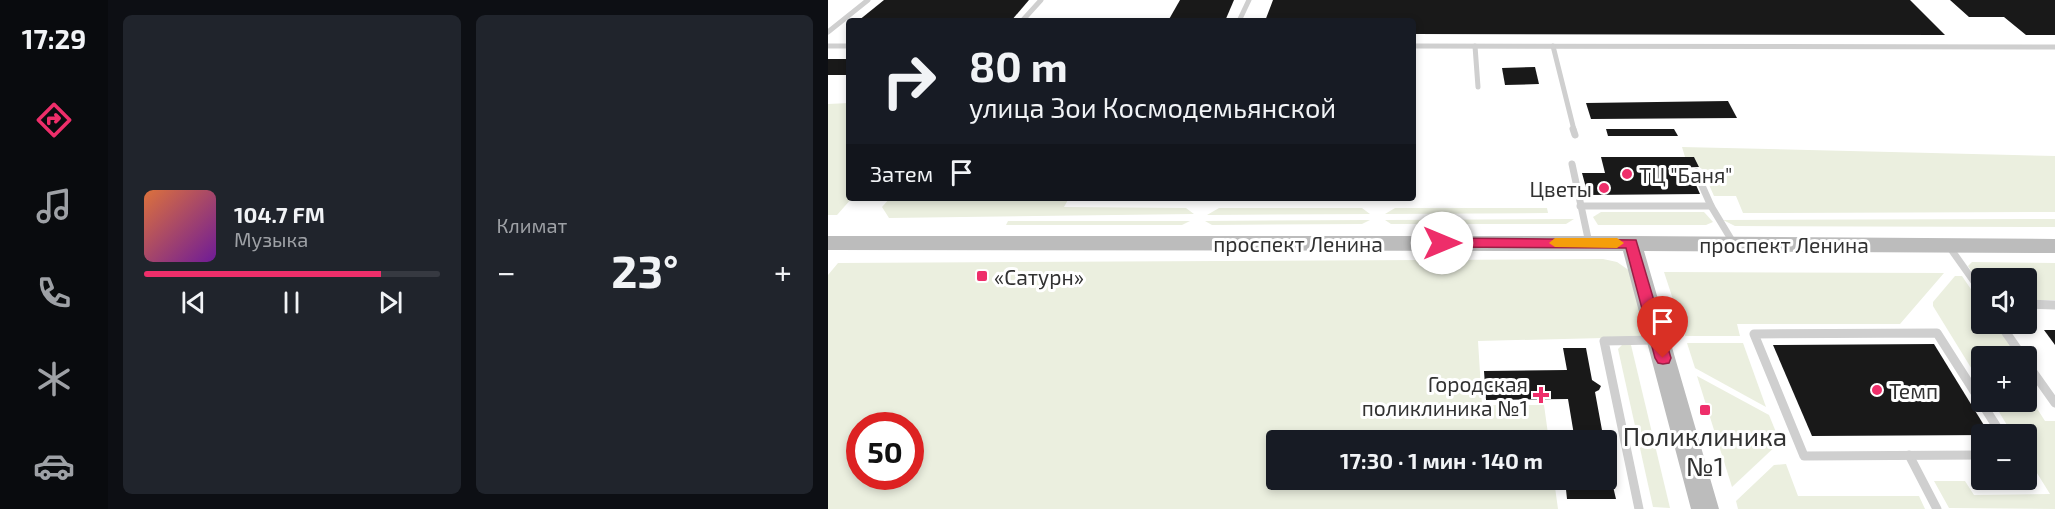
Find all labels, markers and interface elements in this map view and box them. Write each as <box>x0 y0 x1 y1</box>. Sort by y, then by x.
text: 17:29 <box>22 22 86 54</box>
text: 80 m <box>969 40 1068 90</box>
icon: right <box>870 42 948 120</box>
text: улица Зои Космодемьянской <box>969 91 1336 123</box>
icon: directions <box>33 99 75 141</box>
icon: arrive <box>945 156 978 189</box>
text: Затем <box>870 160 933 186</box>
place label: ТЦ "Баня" <box>1639 162 1733 187</box>
marker: ТЦ "Баня" <box>1620 167 1634 181</box>
place label: Цветы <box>1530 176 1592 201</box>
marker: Цветы <box>1597 181 1611 195</box>
icon: music <box>33 185 75 227</box>
text: 104.7 FM <box>234 201 325 227</box>
position arrow <box>1410 211 1474 275</box>
text: Климат <box>497 213 567 237</box>
text: Музыка <box>234 227 308 251</box>
street label: проспект Ленина <box>1213 231 1383 256</box>
street label: проспект Ленина <box>1699 232 1869 257</box>
text: 23° <box>611 243 678 297</box>
text: − <box>497 251 516 291</box>
text: + <box>774 251 792 291</box>
place label: «Сатурн» <box>994 264 1084 290</box>
map controls <box>1971 268 2037 490</box>
button: sound <box>1971 268 2037 334</box>
marker: «Сатурн» <box>975 269 989 283</box>
icon: phone <box>33 272 75 314</box>
icon: previous <box>177 286 210 319</box>
icon: pause <box>275 286 308 319</box>
icon: next <box>374 286 407 319</box>
pin <box>1637 296 1688 358</box>
icon: arrive <box>1646 305 1679 338</box>
button: + <box>1971 346 2037 412</box>
icon: climate <box>33 358 75 400</box>
place label: Городская поликлиника №1 <box>1362 371 1528 420</box>
place label: Темп <box>1889 378 1938 403</box>
marker: Темп <box>1870 383 1884 397</box>
marker: Городская поликлиника №1 <box>1532 386 1550 404</box>
marker: Поликлиника №1 <box>1698 403 1712 417</box>
speed limit sign: 50 <box>846 412 924 490</box>
place label: Поликлиника №1 <box>1623 420 1787 481</box>
button: − <box>1971 424 2037 490</box>
icon: car <box>33 445 75 487</box>
text: 17:30 · 1 мин · 140 m <box>1340 447 1543 473</box>

